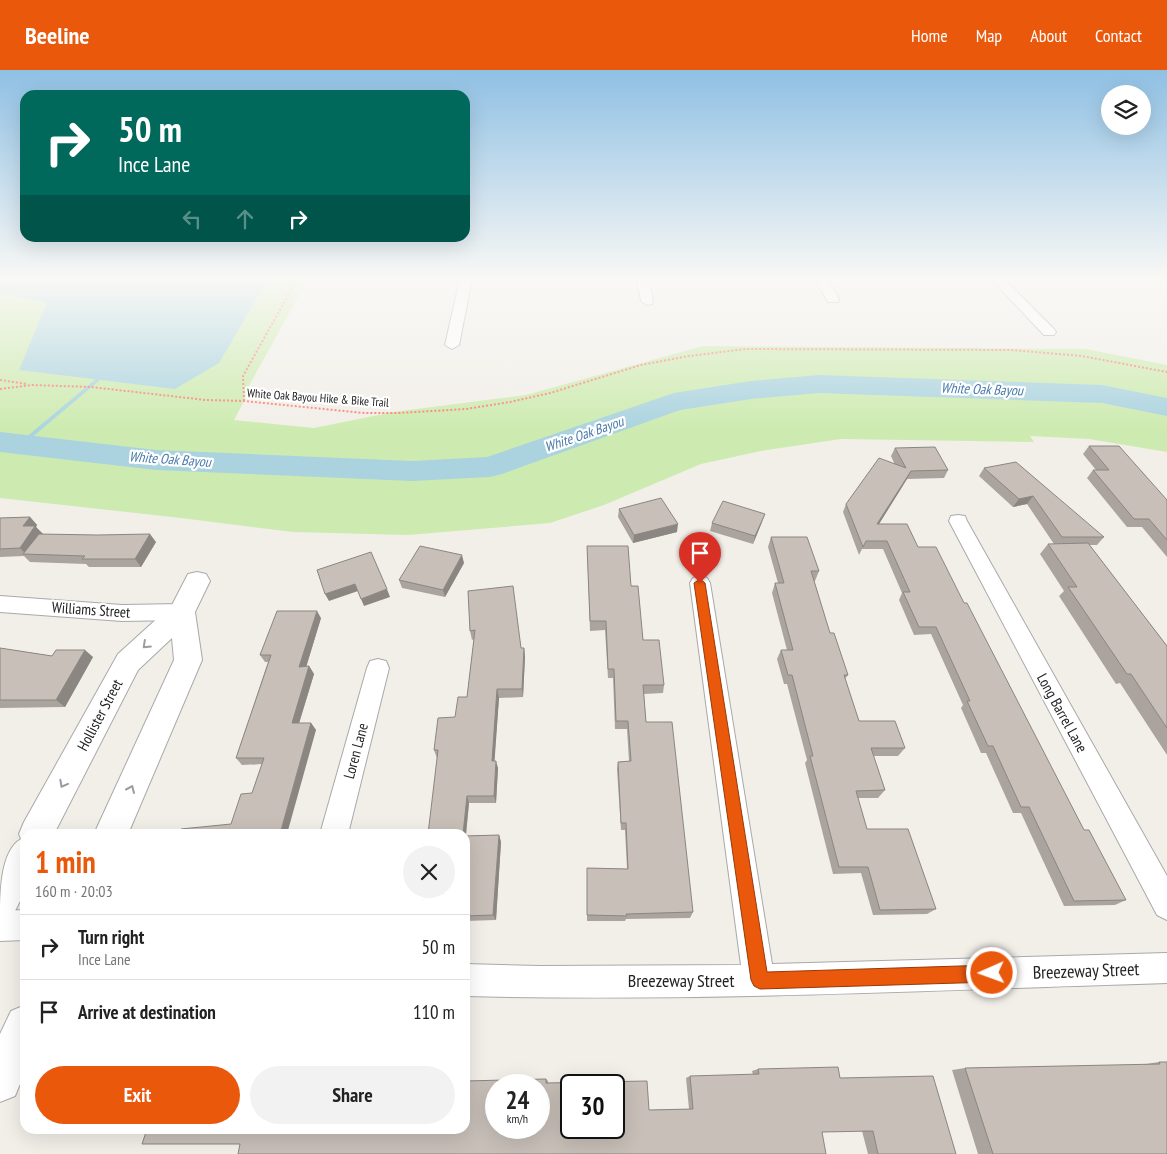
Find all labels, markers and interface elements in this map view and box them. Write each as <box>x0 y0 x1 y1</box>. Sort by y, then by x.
text: Beeline <box>25 20 90 51</box>
text: Home <box>911 24 948 47</box>
text: Map <box>976 24 1002 47</box>
text: About <box>1030 24 1067 47</box>
text: Contact <box>1095 24 1142 47</box>
map controls <box>1101 85 1151 135</box>
button: layers <box>1101 85 1151 135</box>
text: 50 m <box>118 106 182 152</box>
icon: right <box>35 110 100 175</box>
text: Ince Lane <box>118 150 190 178</box>
icon: left <box>178 205 206 233</box>
icon: ahead <box>231 205 259 233</box>
icon: right <box>284 205 312 233</box>
water label: White Oak Bayou <box>941 379 1024 399</box>
street label: White Oak Bayou Hike & Bike Trail <box>247 385 390 410</box>
water label: White Oak Bayou <box>542 412 627 456</box>
water label: White Oak Bayou <box>128 447 212 471</box>
pin <box>679 532 721 583</box>
icon: arrive <box>686 539 714 567</box>
street label: Williams Street <box>51 597 131 622</box>
one-way arrow <box>143 639 152 648</box>
street label: Long Barrel Lane <box>1033 670 1092 756</box>
street label: Hollister Street <box>73 676 126 754</box>
street label: Loren Lane <box>339 721 372 781</box>
one-way arrow <box>59 778 69 787</box>
one-way arrow <box>124 785 135 794</box>
text: 1 min <box>35 842 96 881</box>
button: close <box>403 846 455 898</box>
text: 160 m · 20:03 <box>35 881 113 901</box>
text: Turn right <box>78 925 144 949</box>
icon: right <box>35 933 63 961</box>
text: 50 m <box>422 935 455 959</box>
position arrow <box>965 946 1017 998</box>
text: Ince Lane <box>78 949 131 969</box>
street label: Breezeway Street <box>1032 957 1140 984</box>
street label: Breezeway Street <box>628 969 734 992</box>
icon: arrive <box>35 998 63 1026</box>
text: Arrive at destination <box>78 1000 216 1024</box>
text: 110 m <box>413 1000 455 1024</box>
button: Exit <box>35 1066 240 1124</box>
button: Share <box>250 1066 455 1124</box>
speed limit sign: 30 <box>560 1074 625 1139</box>
text: 24 <box>506 1084 529 1116</box>
text: km/h <box>507 1111 528 1126</box>

